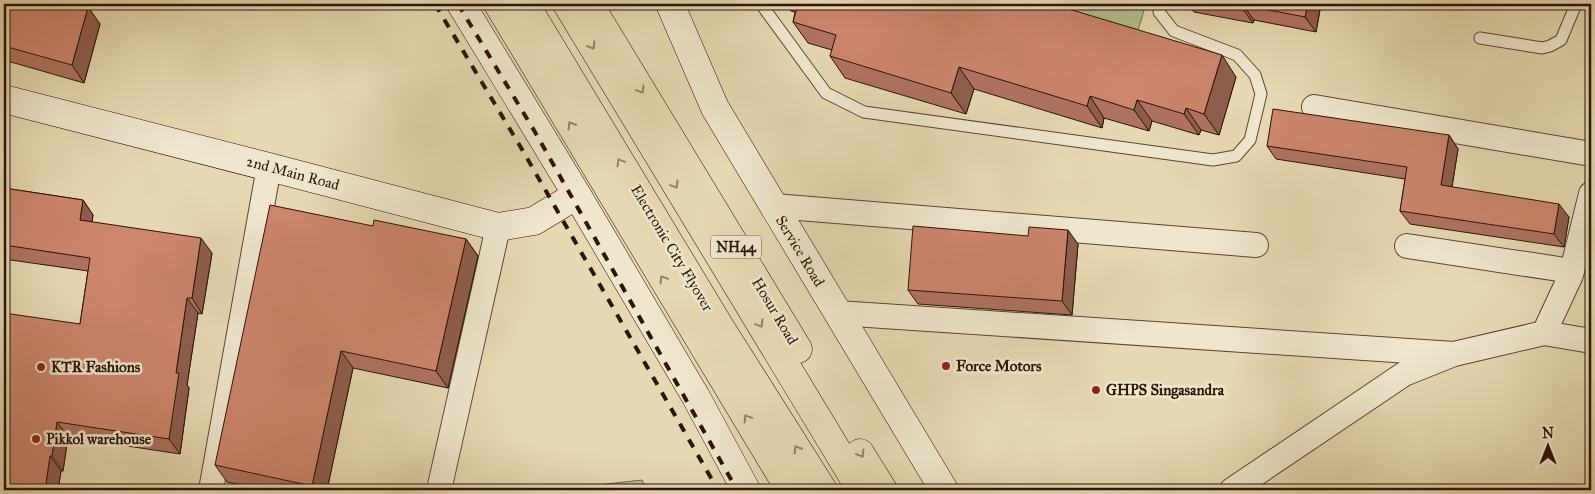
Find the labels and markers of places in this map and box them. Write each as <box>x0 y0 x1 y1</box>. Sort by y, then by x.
place label: Force Motors <box>956 357 1042 375</box>
place label: KTR Fashions <box>51 358 141 376</box>
marker: Force Motors <box>940 360 952 372</box>
marker: KTR Fashions <box>35 361 47 373</box>
place label: GHPS Singasandra <box>1106 381 1225 400</box>
marker: GHPS Singasandra <box>1090 384 1102 396</box>
place label: Pikkol warehouse <box>46 430 152 448</box>
marker: Pikkol warehouse <box>30 433 42 445</box>

